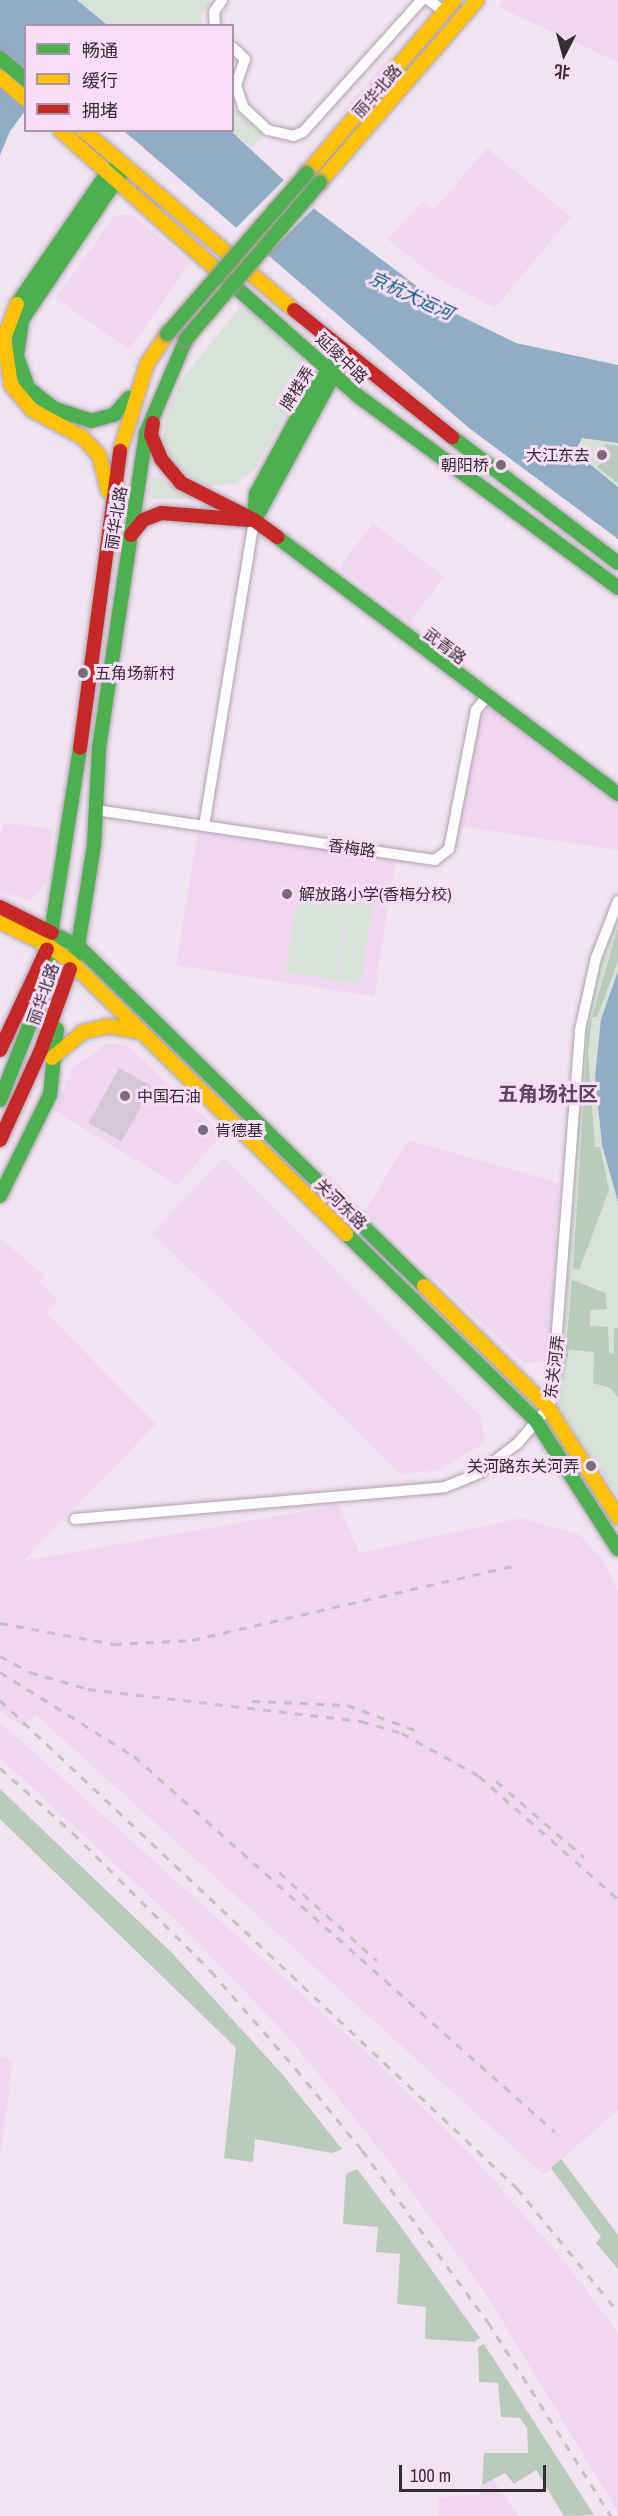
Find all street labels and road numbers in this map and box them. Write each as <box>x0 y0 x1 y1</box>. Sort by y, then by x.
street label: 丽华北路 <box>349 61 405 121</box>
street label: 延陵中路 <box>312 329 372 387</box>
street label: 牌楼弄 <box>276 363 318 413</box>
street label: 丽华北路 <box>102 485 130 551</box>
street label: 武青路 <box>420 624 470 668</box>
street label: 香梅路 <box>327 835 377 861</box>
street label: 丽华北路 <box>24 961 62 1027</box>
street label: 关河东路 <box>311 1175 371 1233</box>
street label: 东关河弄 <box>541 1334 567 1400</box>

